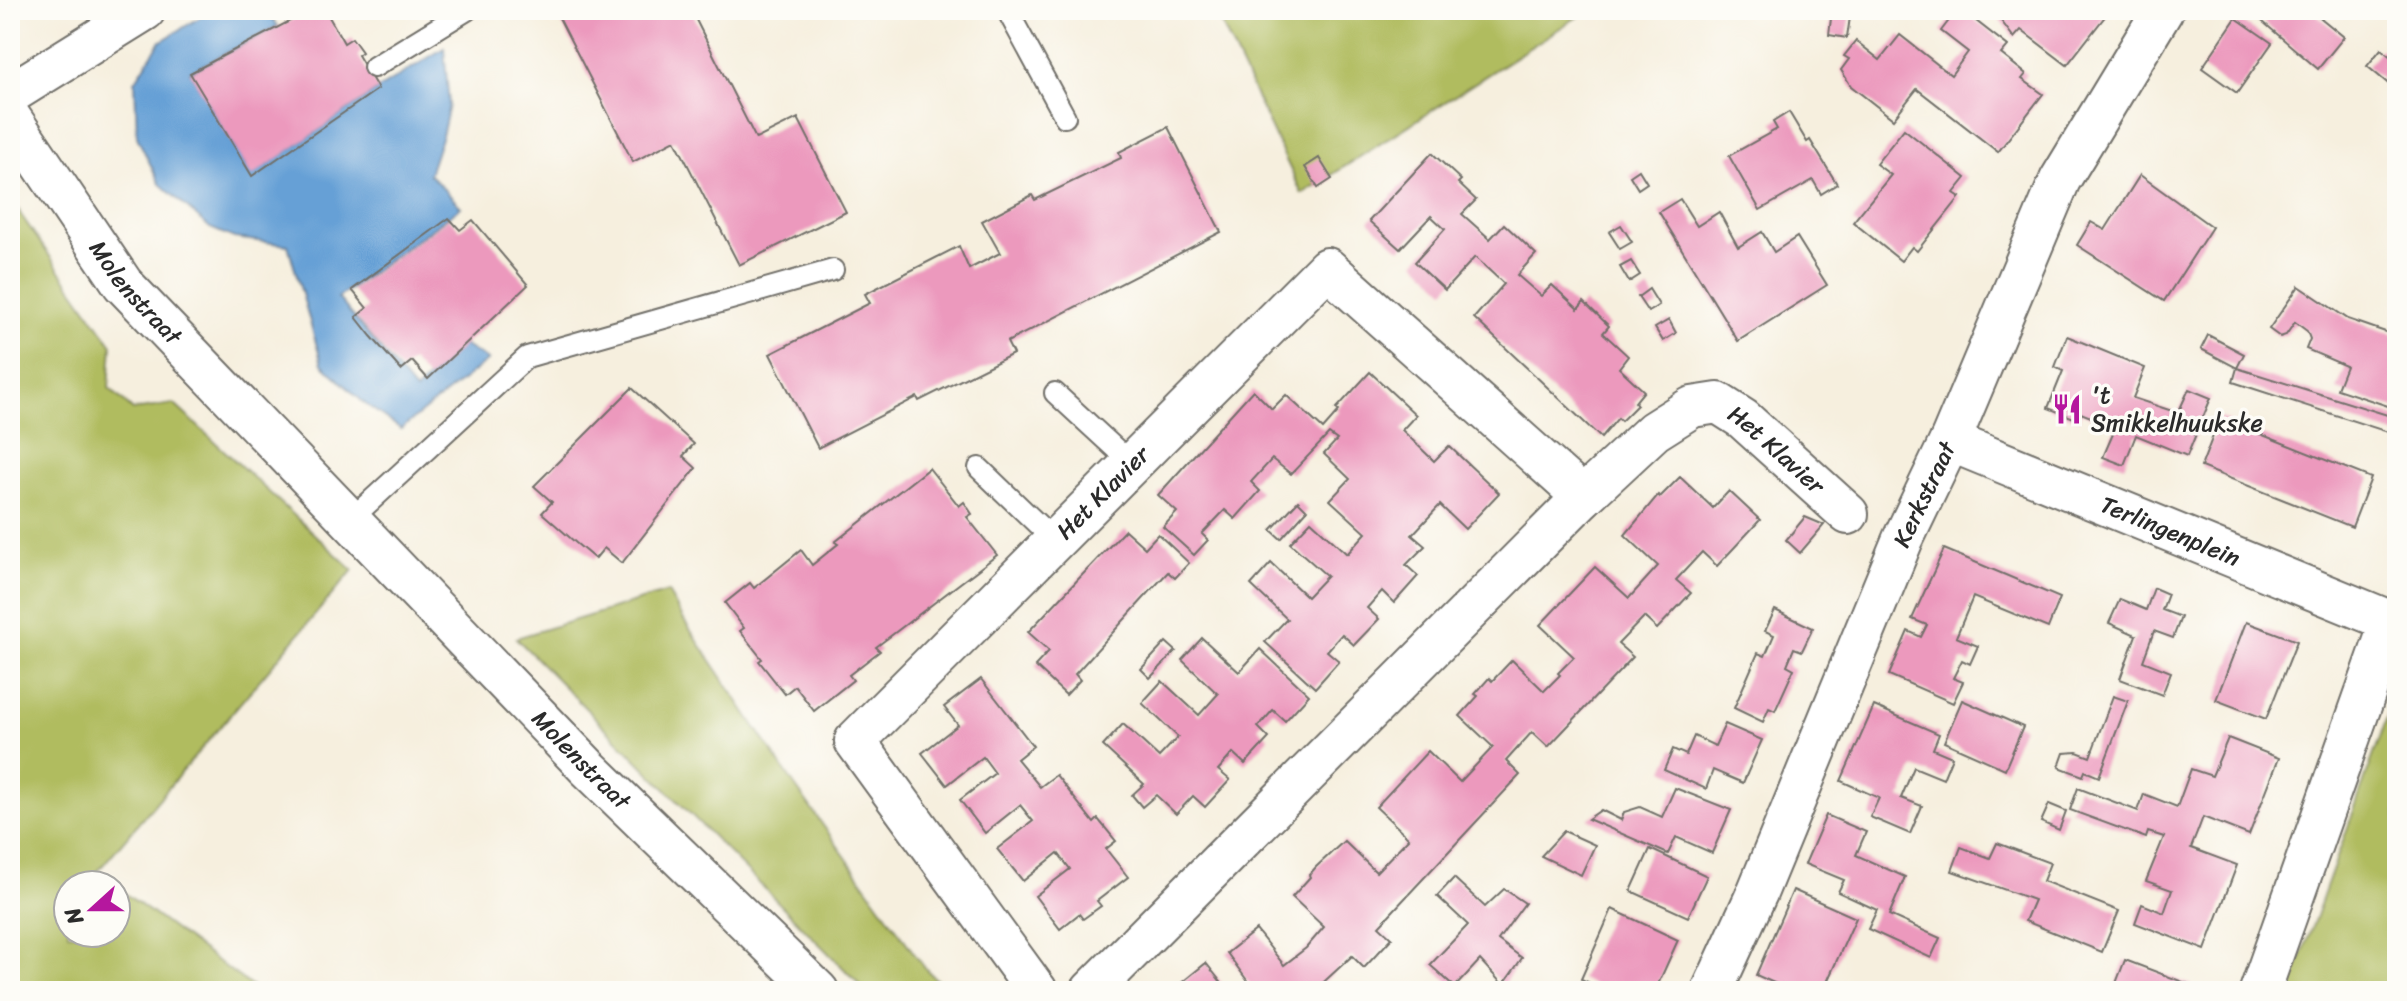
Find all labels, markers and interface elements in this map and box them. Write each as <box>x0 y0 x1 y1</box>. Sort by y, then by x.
street label: Molenstraat <box>78 231 193 356</box>
place label: 't Smikkelhuukske <box>2091 374 2263 444</box>
restaurant icon: 't Smikkelhuukske <box>2050 392 2084 426</box>
street label: Het Klavier <box>1719 393 1836 506</box>
street label: Kerkstraat <box>1881 433 1968 554</box>
street label: Het Klavier <box>1046 434 1161 550</box>
street label: Terlingenplein <box>2094 484 2247 579</box>
street label: Molenstraat <box>521 700 642 821</box>
north arrow <box>52 869 132 949</box>
text: N <box>53 901 95 931</box>

